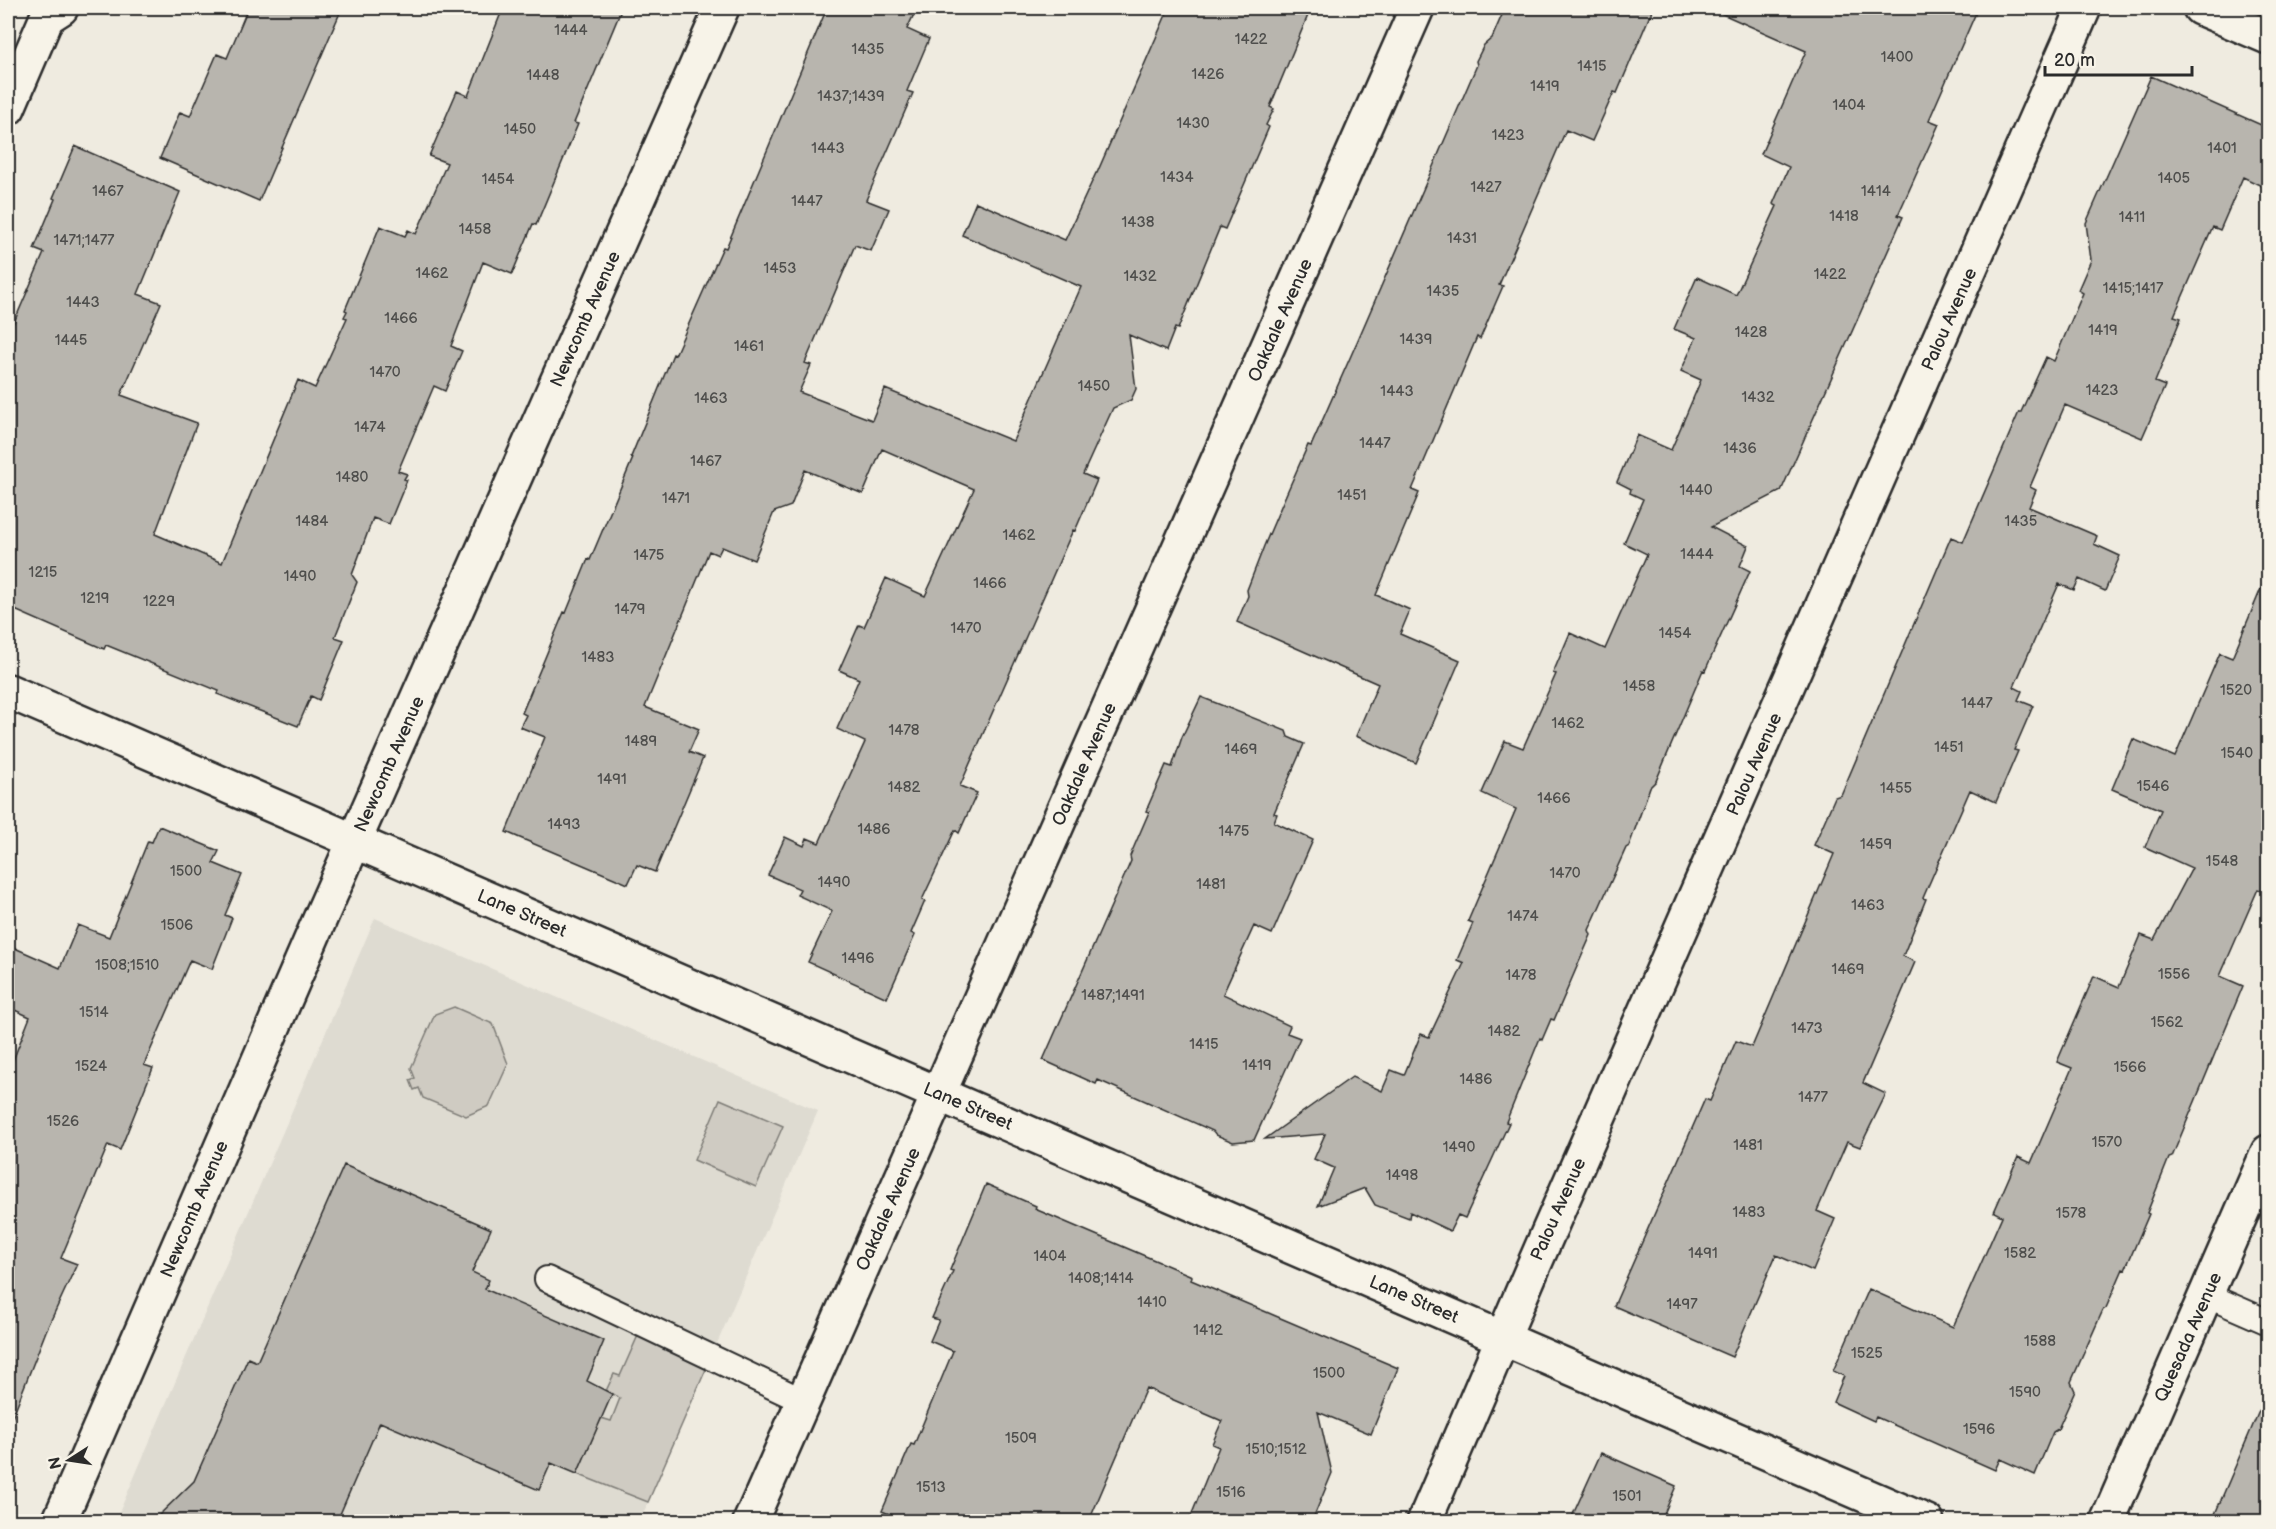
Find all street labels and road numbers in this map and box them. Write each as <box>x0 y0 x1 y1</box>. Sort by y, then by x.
street label: Newcomb Avenue <box>546 248 625 390</box>
street label: Oakdale Avenue <box>1244 255 1317 385</box>
street label: Palou Avenue <box>1917 264 1982 374</box>
street label: Newcomb Avenue <box>350 693 429 835</box>
street label: Oakdale Avenue <box>1048 699 1121 829</box>
street label: Palou Avenue <box>1722 709 1787 819</box>
street label: Lane Street <box>474 885 570 942</box>
street label: Lane Street <box>920 1078 1016 1135</box>
street label: Newcomb Avenue <box>156 1137 233 1281</box>
street label: Oakdale Avenue <box>852 1144 925 1274</box>
street label: Palou Avenue <box>1526 1154 1591 1264</box>
street label: Quesada Avenue <box>2150 1269 2227 1405</box>
street label: Lane Street <box>1366 1271 1462 1328</box>

